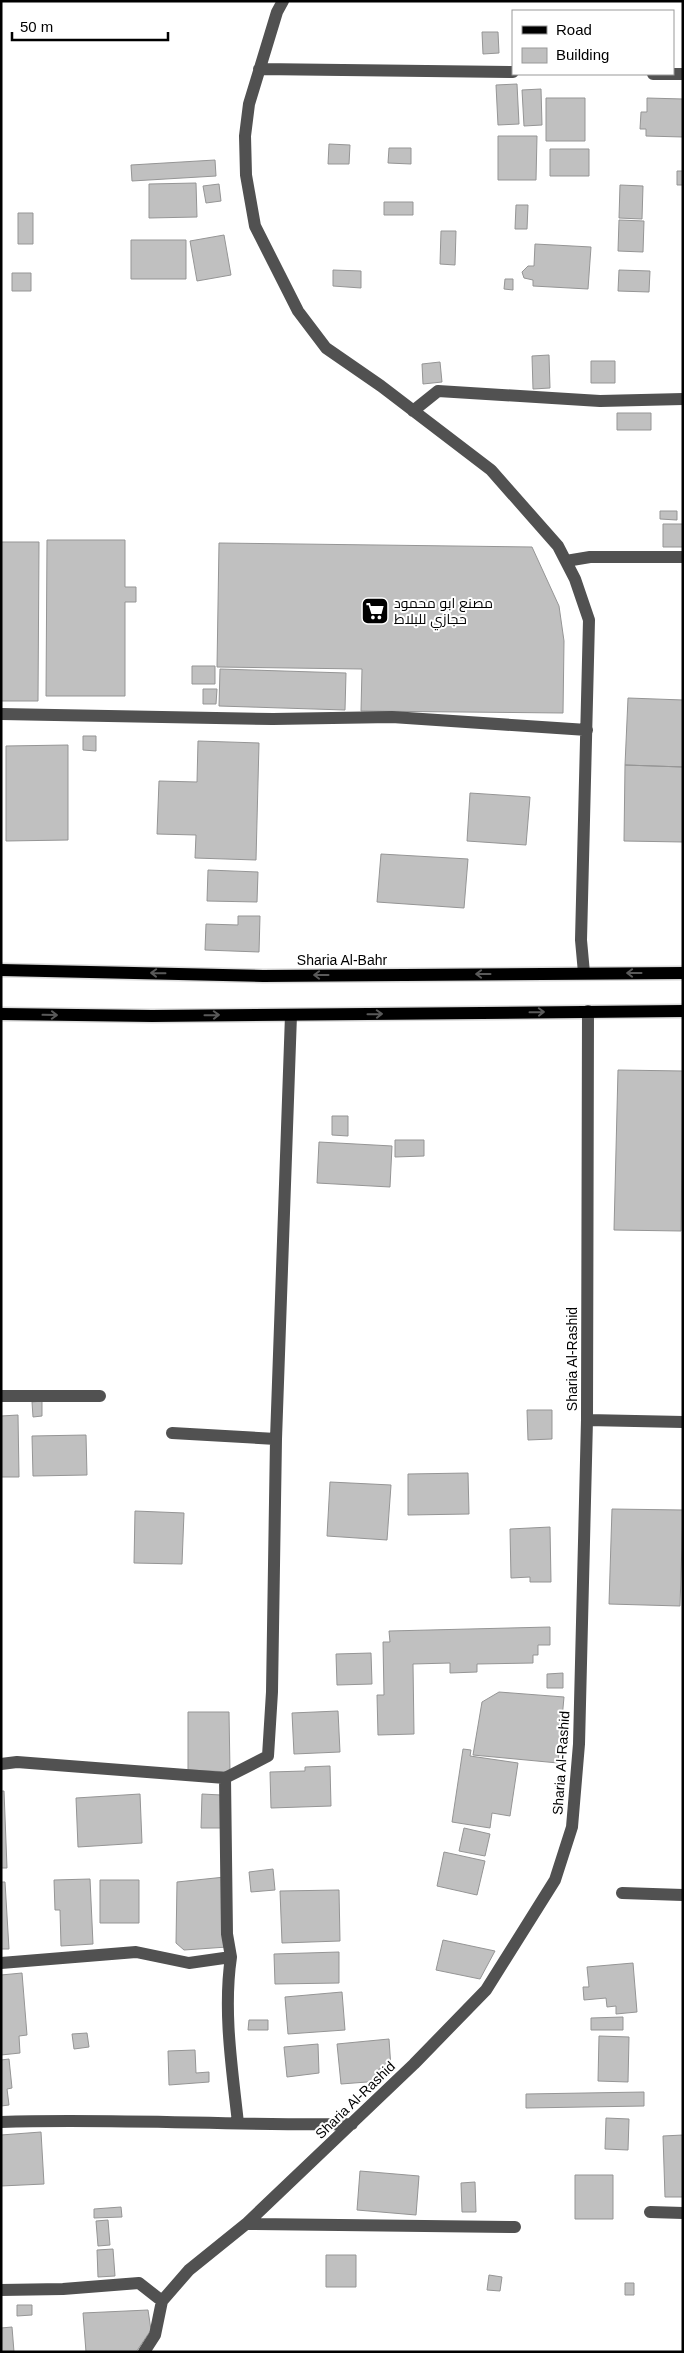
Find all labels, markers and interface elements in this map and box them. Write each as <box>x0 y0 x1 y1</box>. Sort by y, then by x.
scale bar <box>12 10 169 42</box>
legend <box>512 10 674 75</box>
text: 50 m <box>20 18 53 35</box>
text: Road <box>556 21 592 38</box>
text: Building <box>556 46 609 63</box>
place label: مصنع ابو محمود حجازي للبلاط <box>394 595 493 631</box>
supermarket icon: مصنع ابو محمود حجازي للبلاط <box>360 596 390 626</box>
street label: Sharia Al-Bahr <box>297 952 387 968</box>
one-way arrow <box>626 968 642 978</box>
one-way arrow <box>150 969 166 978</box>
one-way arrow <box>475 969 492 979</box>
one-way arrow <box>313 970 329 980</box>
one-way arrow <box>529 1007 545 1016</box>
one-way arrow <box>367 1009 383 1018</box>
one-way arrow <box>42 1010 58 1020</box>
one-way arrow <box>204 1011 220 1020</box>
street label: Sharia Al-Rashid <box>564 1307 580 1411</box>
street label: Sharia Al-Rashid <box>549 1710 573 1816</box>
street label: Sharia Al-Rashid <box>312 2058 398 2142</box>

